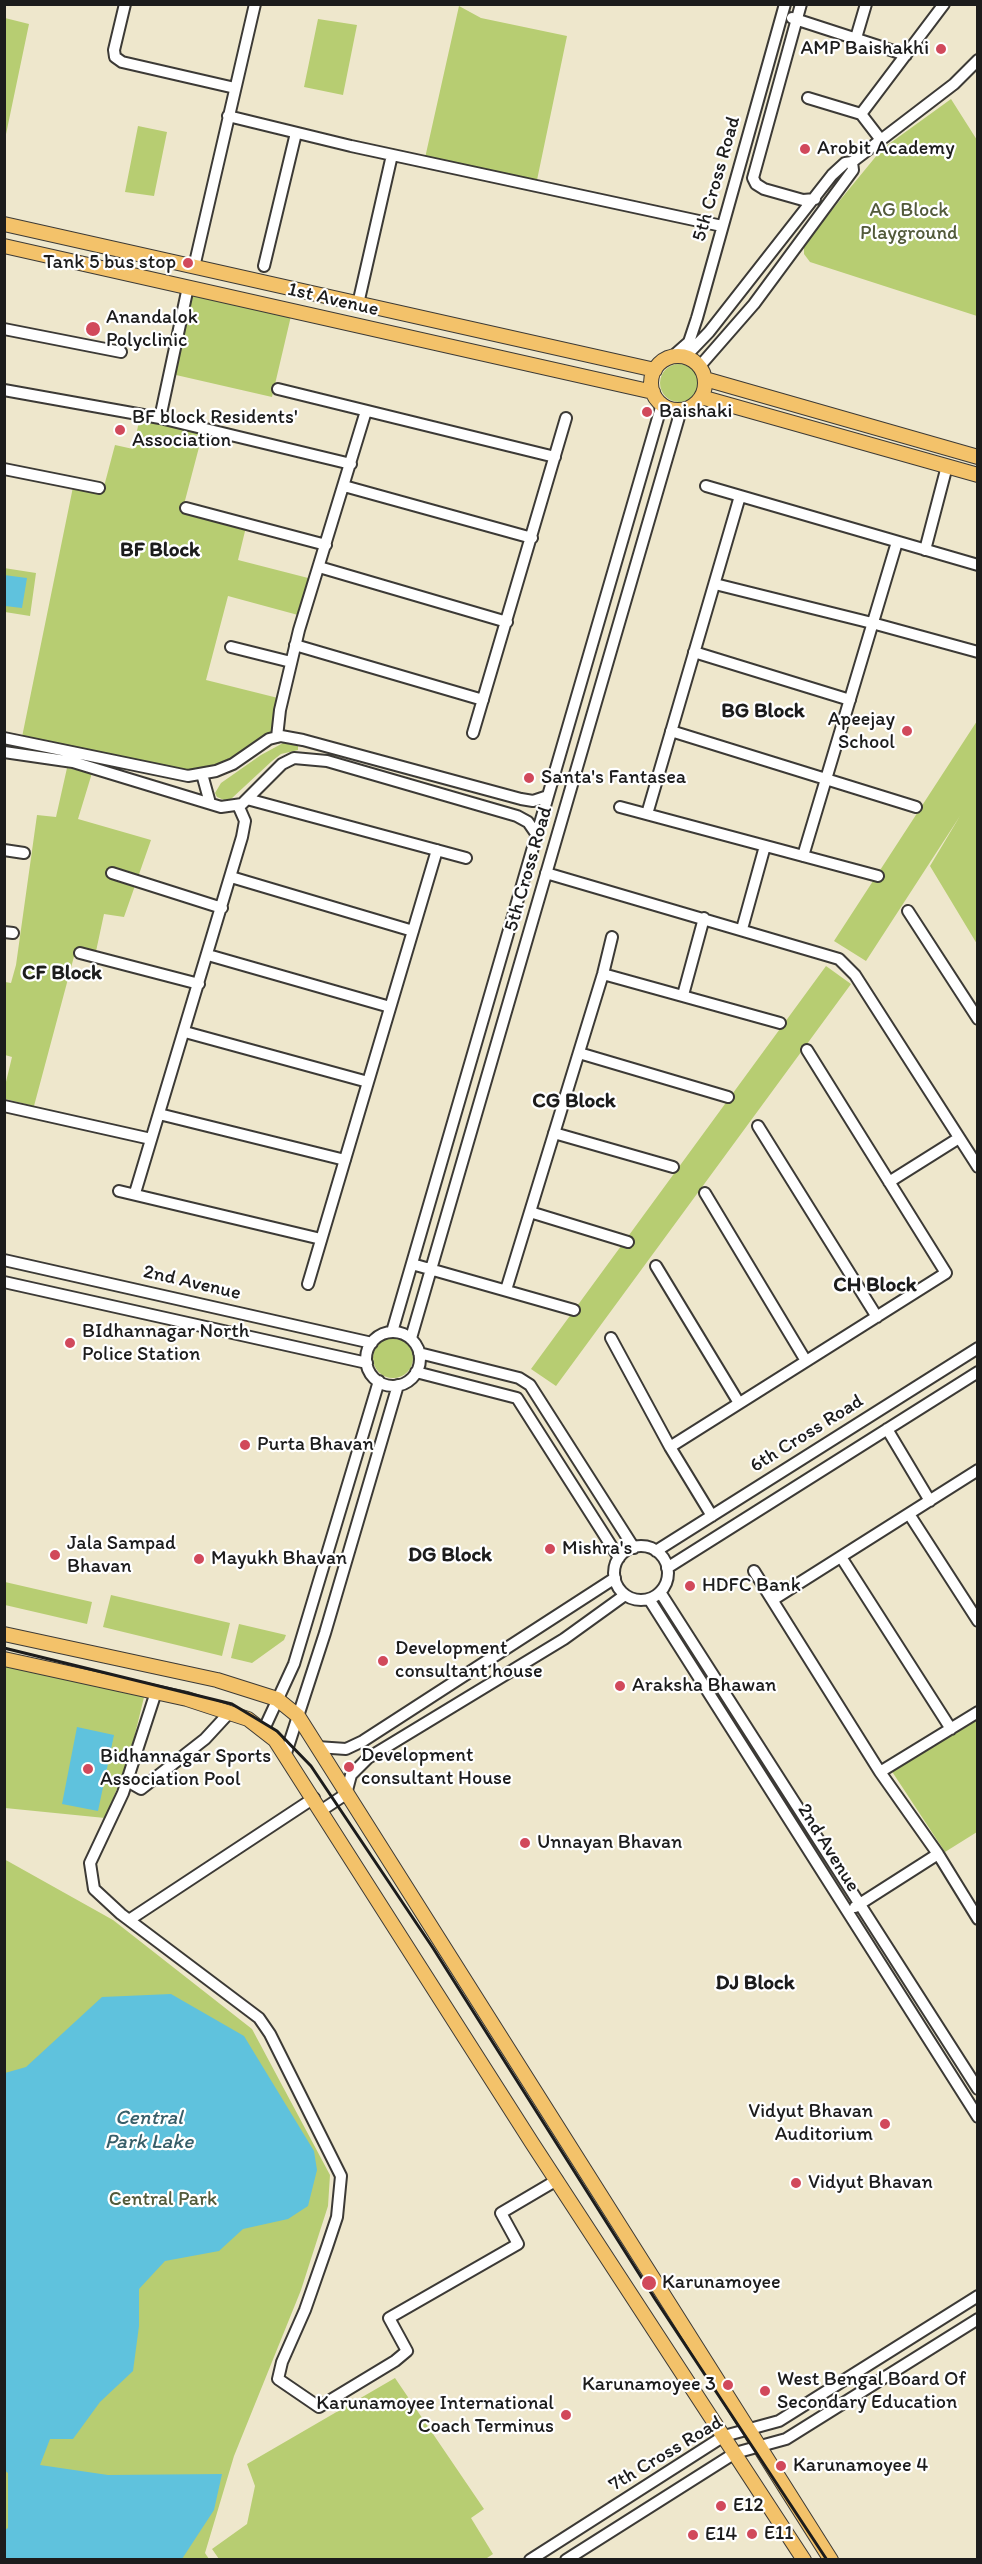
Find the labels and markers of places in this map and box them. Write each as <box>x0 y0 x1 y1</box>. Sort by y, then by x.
place label: AMP Baishakhi <box>800 37 929 61</box>
marker: AMP Baishakhi <box>934 42 948 56</box>
place label: Arobit Academy <box>817 137 955 161</box>
marker: Arobit Academy <box>798 142 812 156</box>
place label: Tank 5 bus stop <box>43 251 176 275</box>
marker: Tank 5 bus stop <box>181 256 195 270</box>
place label: Anandalok Polyclinic <box>106 306 198 353</box>
marker: Anandalok Polyclinic <box>84 320 102 338</box>
place label: Baishaki <box>659 400 732 424</box>
marker: Baishaki <box>640 405 654 419</box>
place label: BF block Residents' Association <box>132 406 298 453</box>
marker: BF block Residents' Association <box>113 423 127 437</box>
place label: Apeejay School <box>828 708 895 755</box>
marker: Apeejay School <box>900 724 914 738</box>
place label: Santa's Fantasea <box>541 766 686 790</box>
marker: Santa's Fantasea <box>522 771 536 785</box>
place label: BIdhannagar North Police Station <box>82 1320 249 1367</box>
marker: BIdhannagar North Police Station <box>63 1336 77 1350</box>
place label: Purta Bhavan <box>257 1433 374 1457</box>
marker: Purta Bhavan <box>238 1438 252 1452</box>
place label: Jala Sampad Bhavan <box>67 1532 176 1579</box>
place label: Mishra's <box>562 1537 632 1561</box>
marker: Mishra's <box>543 1542 557 1556</box>
place label: Mayukh Bhavan <box>211 1547 347 1571</box>
marker: Jala Sampad Bhavan <box>48 1548 62 1562</box>
marker: Mayukh Bhavan <box>192 1552 206 1566</box>
place label: HDFC Bank <box>702 1574 801 1598</box>
marker: HDFC Bank <box>683 1579 697 1593</box>
place label: Development consultant house <box>395 1637 543 1684</box>
marker: Development consultant house <box>376 1654 390 1668</box>
place label: Araksha Bhawan <box>632 1674 776 1698</box>
marker: Araksha Bhawan <box>613 1679 627 1693</box>
place label: Development consultant House <box>361 1744 512 1791</box>
place label: Bidhannagar Sports Association Pool <box>100 1745 271 1792</box>
marker: Development consultant House <box>342 1760 356 1774</box>
marker: Bidhannagar Sports Association Pool <box>81 1762 95 1776</box>
place label: Unnayan Bhavan <box>537 1831 682 1855</box>
marker: Unnayan Bhavan <box>518 1836 532 1850</box>
place label: Vidyut Bhavan Auditorium <box>748 2100 873 2147</box>
marker: Vidyut Bhavan Auditorium <box>878 2117 892 2131</box>
place label: Vidyut Bhavan <box>808 2171 933 2195</box>
marker: Vidyut Bhavan <box>789 2176 803 2190</box>
place label: Karunamoyee <box>662 2271 781 2295</box>
marker: Karunamoyee <box>640 2274 658 2292</box>
place label: West Bengal Board Of Secondary Education <box>777 2368 966 2415</box>
place label: Karunamoyee 3 <box>582 2373 716 2397</box>
marker: Karunamoyee 3 <box>721 2378 735 2392</box>
marker: West Bengal Board Of Secondary Education <box>758 2384 772 2398</box>
place label: Karunamoyee International Coach Terminus <box>316 2392 554 2439</box>
marker: Karunamoyee International Coach Terminus <box>559 2408 573 2422</box>
place label: Karunamoyee 4 <box>793 2454 928 2478</box>
marker: Karunamoyee 4 <box>774 2459 788 2473</box>
place label: E12 <box>733 2494 764 2518</box>
marker: E12 <box>714 2499 728 2513</box>
place label: E11 <box>764 2522 794 2546</box>
place label: E14 <box>705 2523 737 2547</box>
marker: E11 <box>745 2527 759 2541</box>
marker: E14 <box>686 2528 700 2542</box>

